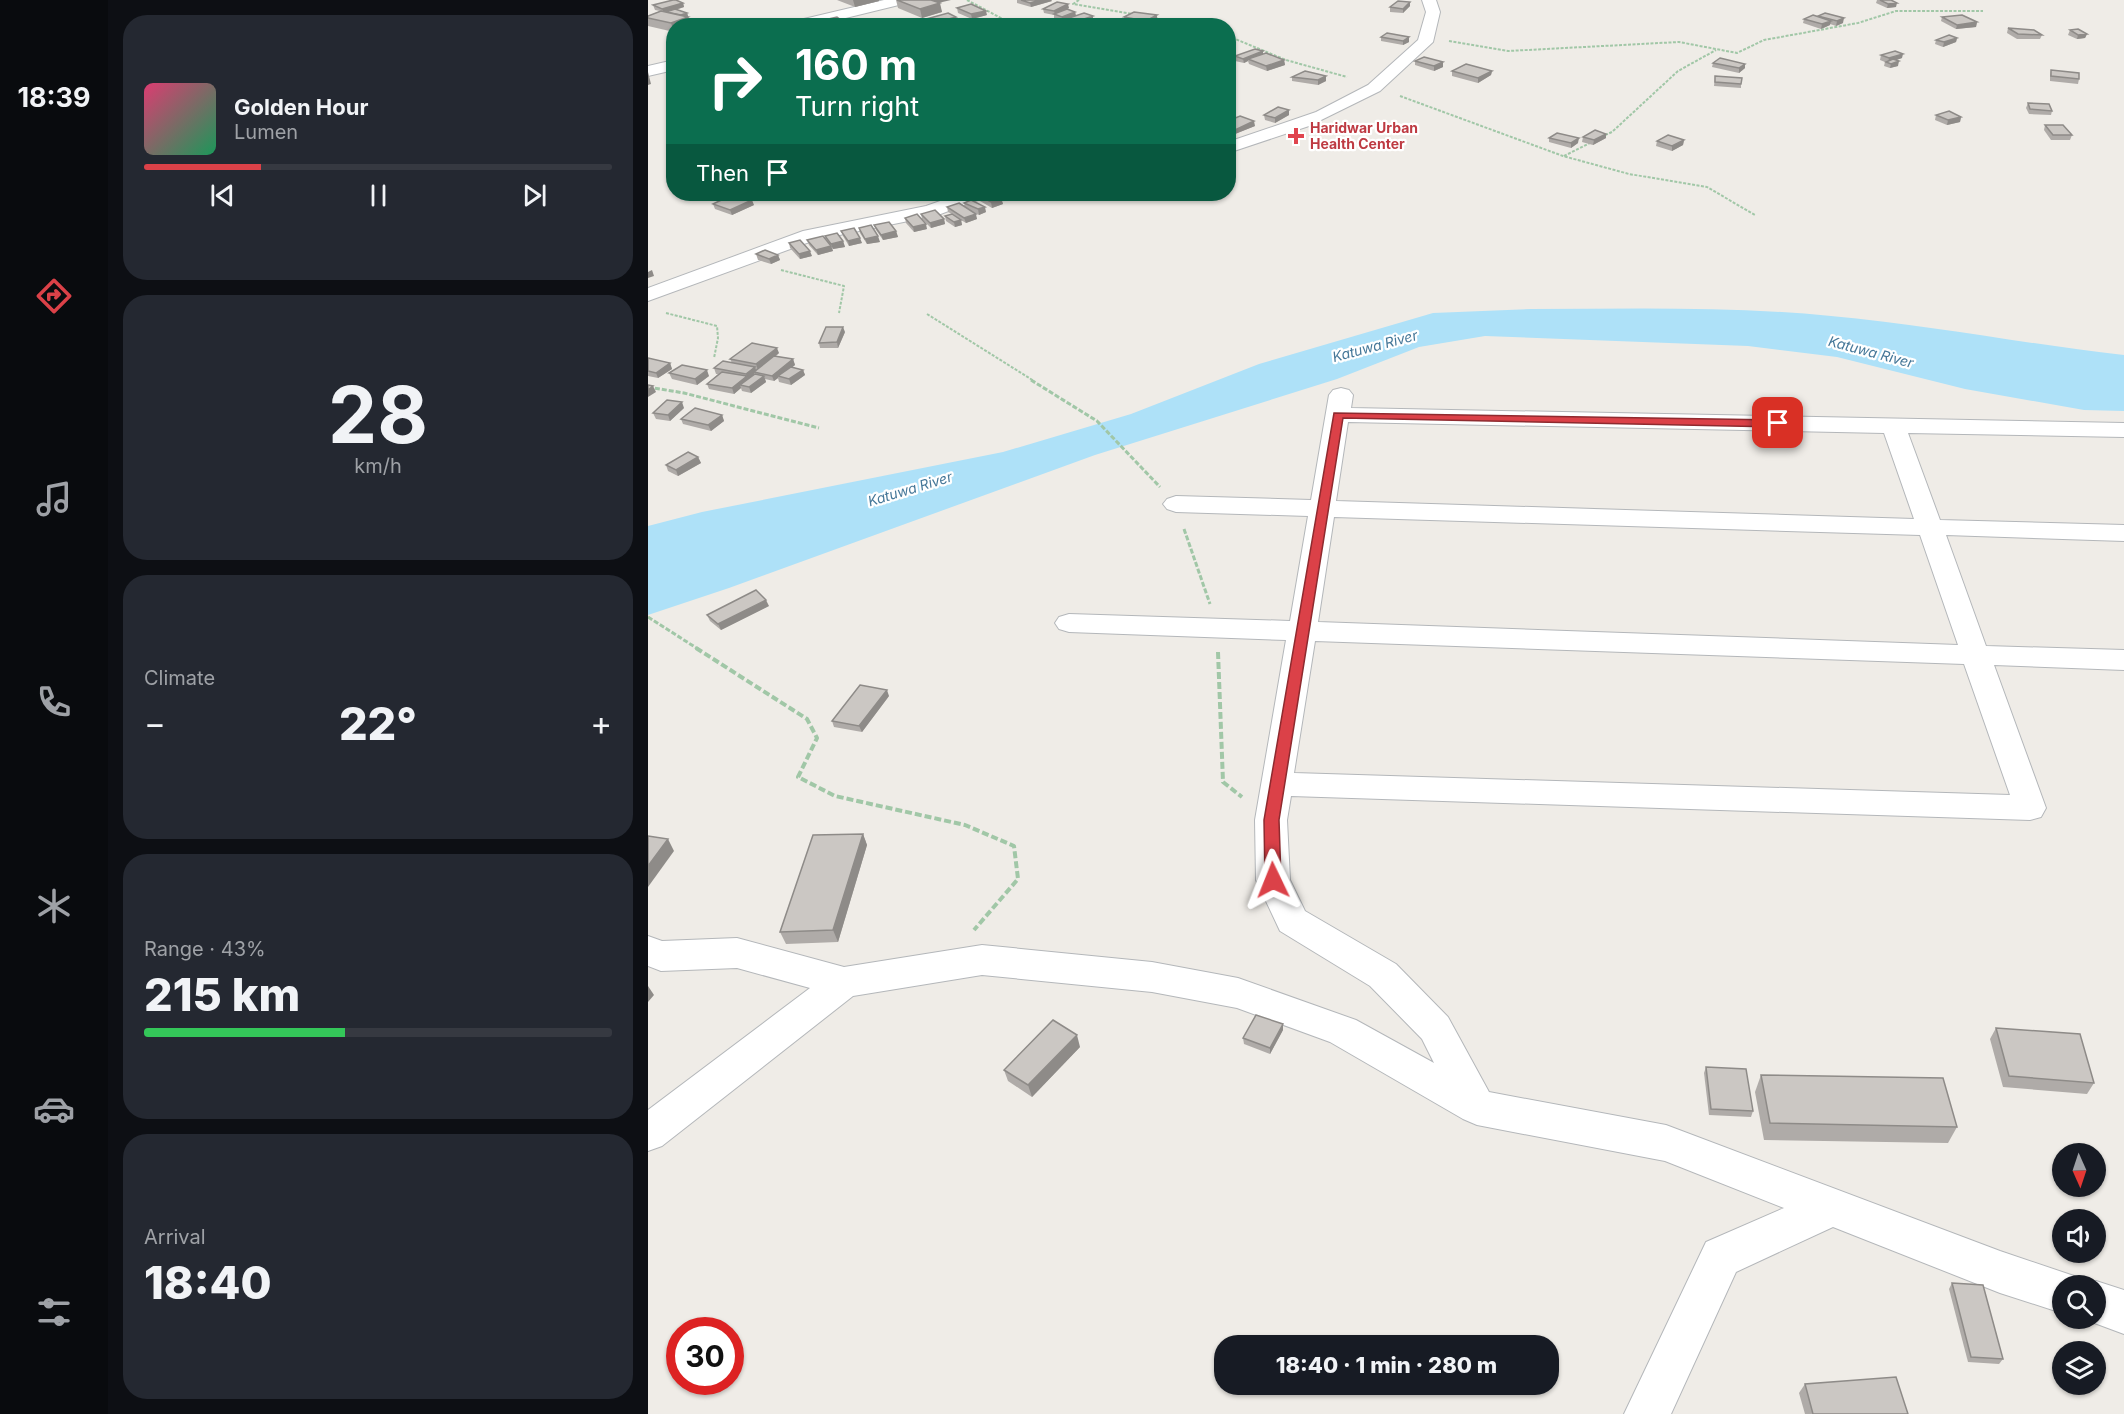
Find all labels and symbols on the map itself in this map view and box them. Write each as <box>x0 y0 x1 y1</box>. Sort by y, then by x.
place label: Haridwar Urban Health Center <box>1310 119 1418 152</box>
marker: Haridwar Urban Health Center <box>1287 127 1305 145</box>
water label: Katuwa River <box>1330 326 1420 365</box>
water label: Katuwa River <box>1827 332 1916 371</box>
pin <box>1752 397 1803 448</box>
water label: Katuwa River <box>866 467 955 509</box>
position arrow <box>1241 848 1305 912</box>
north arrow <box>2052 1143 2106 1197</box>
speed limit sign: 30 <box>666 1317 744 1395</box>

